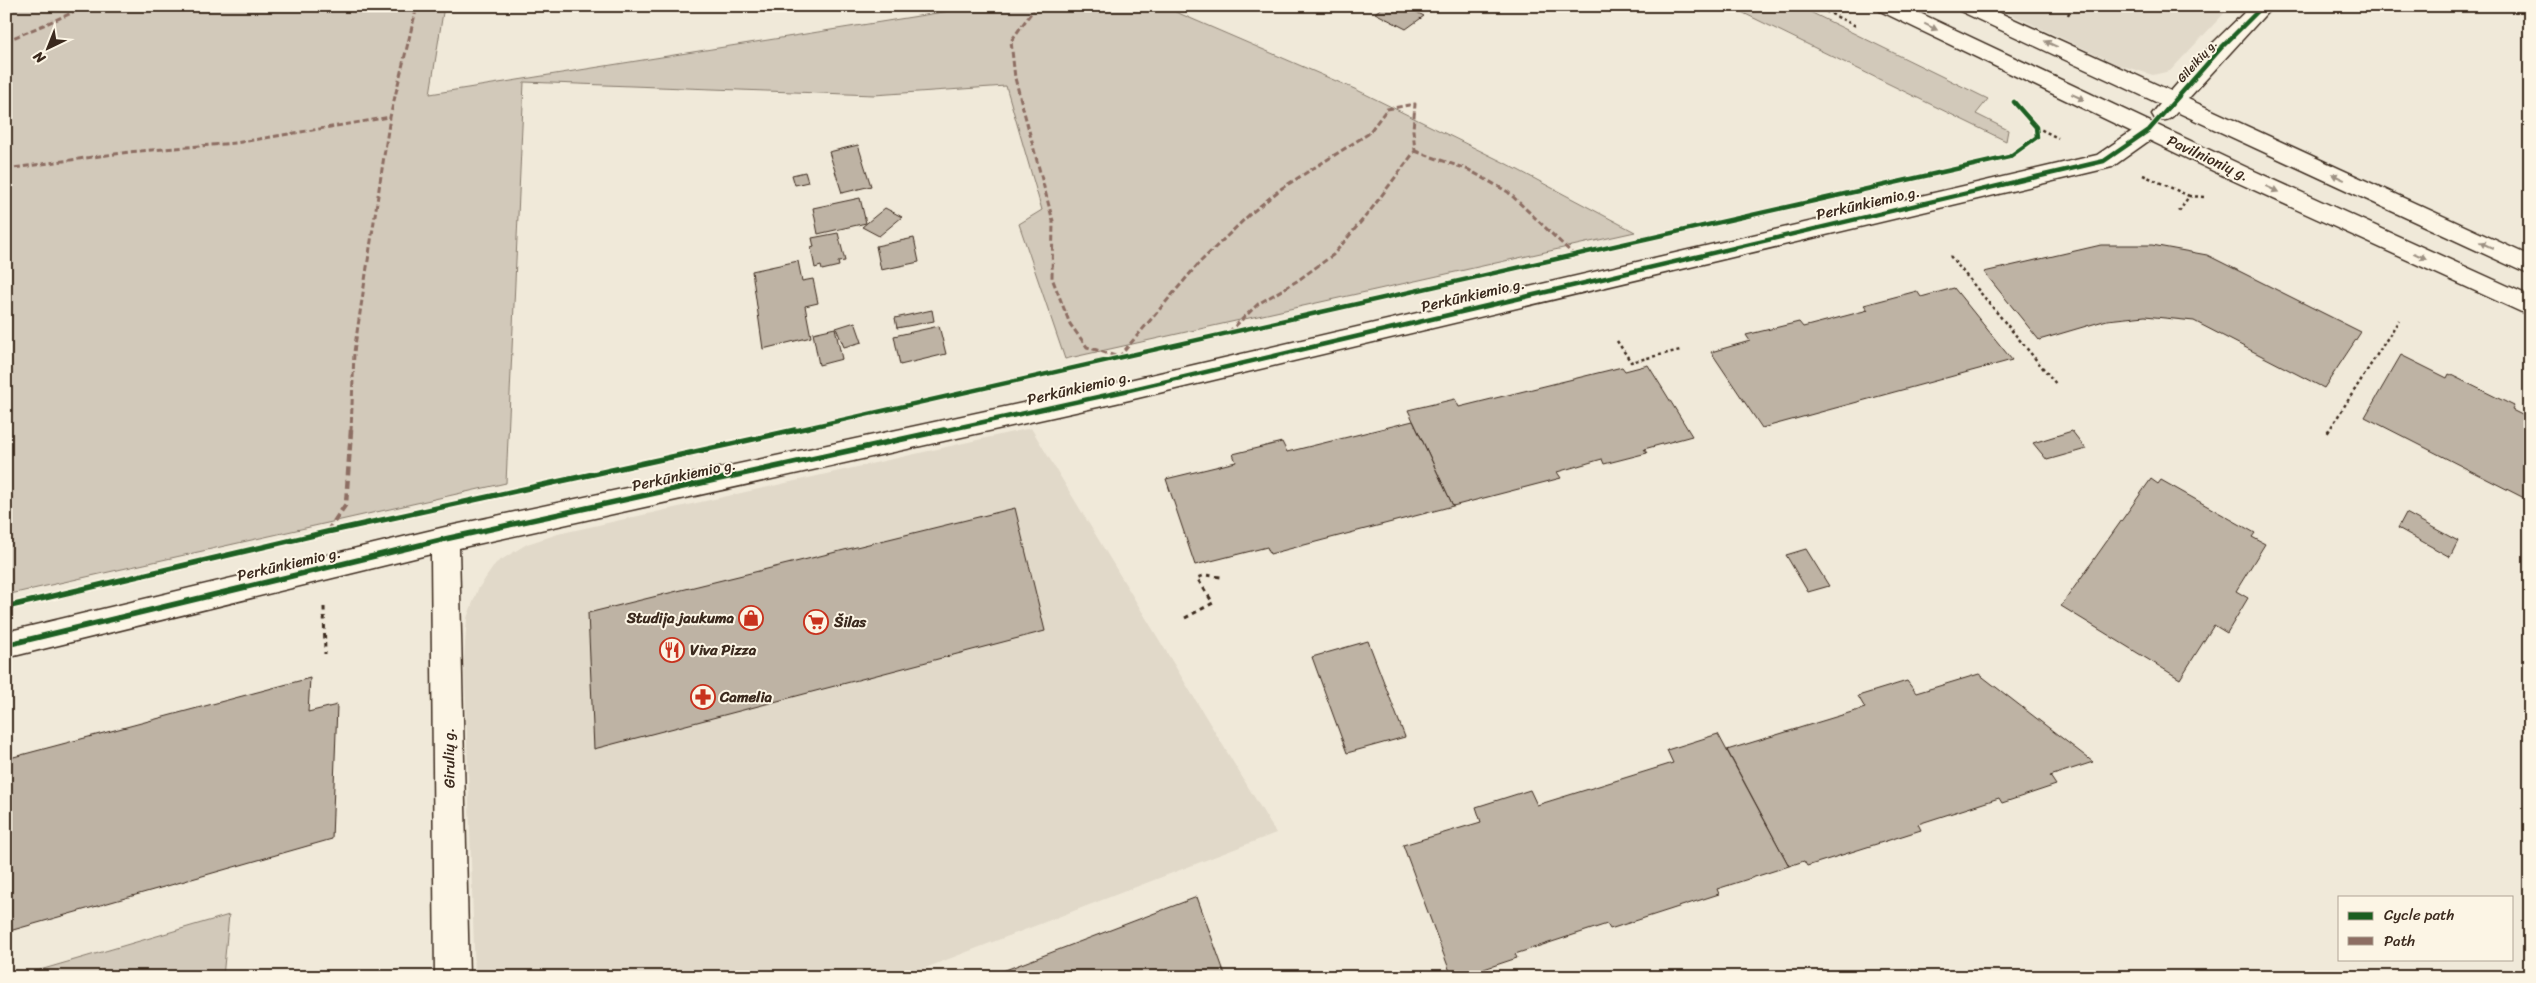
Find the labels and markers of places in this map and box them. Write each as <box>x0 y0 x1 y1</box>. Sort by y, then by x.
place label: Studija jaukuma <box>626 605 734 631</box>
shop icon: Studija jaukuma <box>738 605 764 631</box>
supermarket icon: Šilas <box>803 609 829 635</box>
place label: Šilas <box>833 609 867 635</box>
restaurant icon: Viva Pizza <box>659 637 685 663</box>
place label: Viva Pizza <box>690 637 757 663</box>
pharmacy icon: Camelia <box>690 684 716 710</box>
place label: Camelia <box>719 684 773 710</box>

